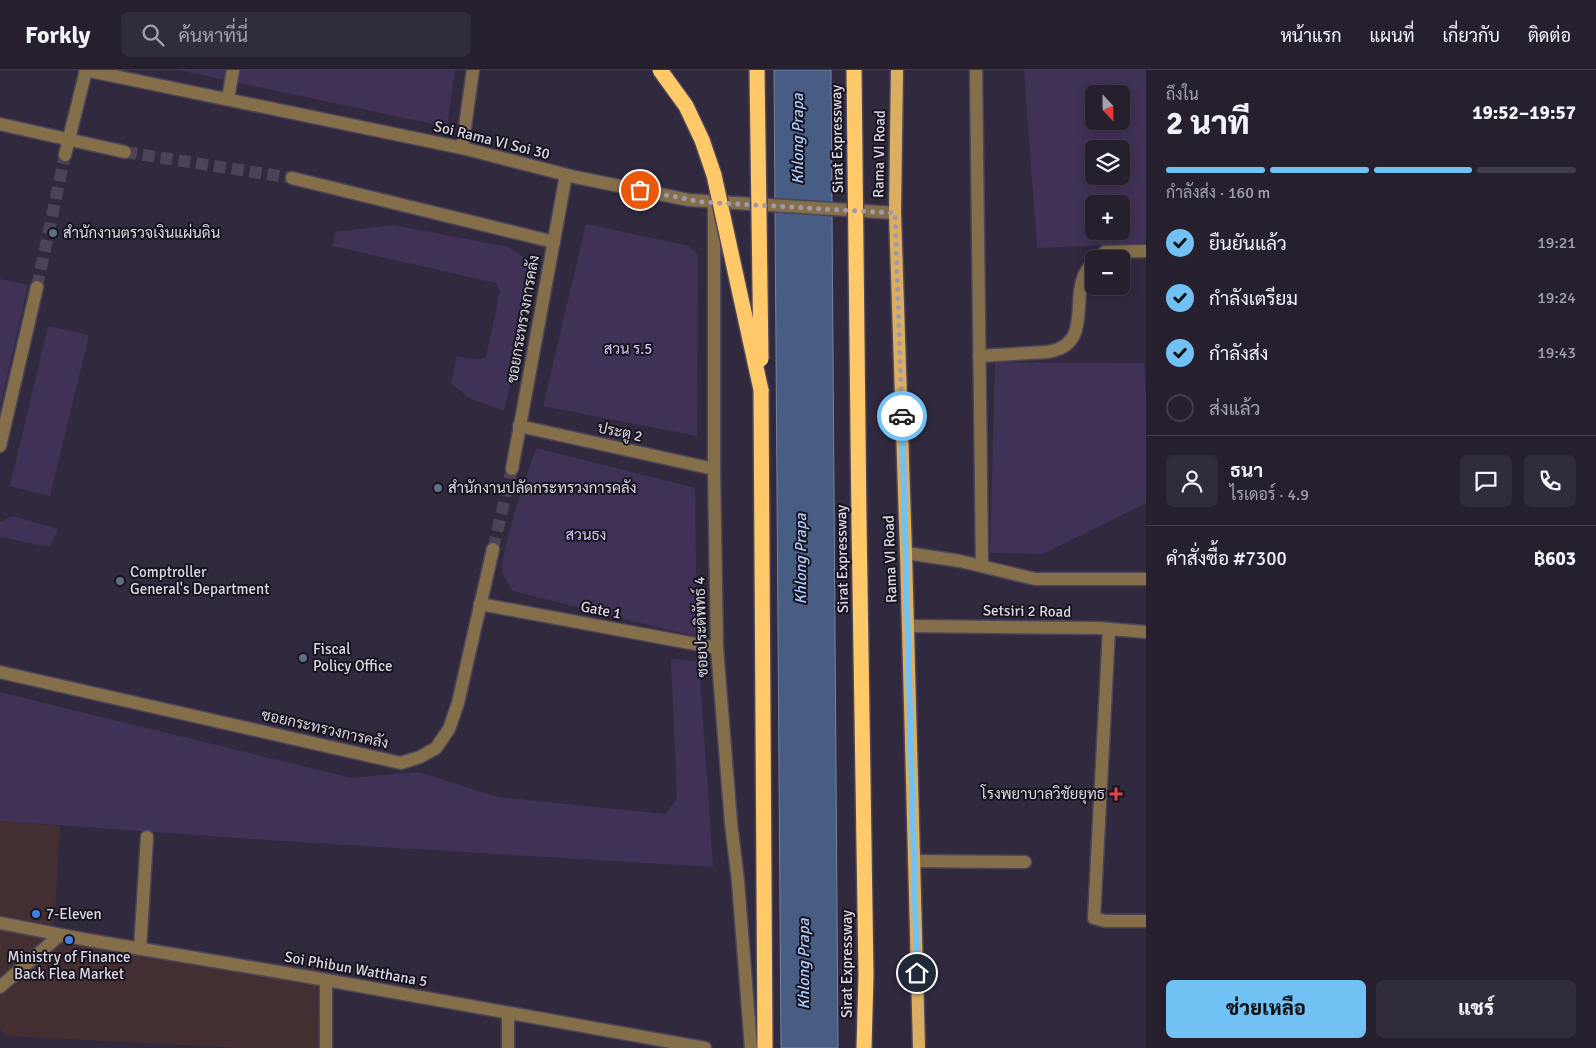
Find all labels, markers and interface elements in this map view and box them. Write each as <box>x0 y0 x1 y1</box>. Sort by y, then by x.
search box <box>121 12 471 57</box>
text: Forkly <box>25 20 91 50</box>
icon: search <box>139 21 167 49</box>
text: ค้นหาที่นี่ <box>179 24 248 48</box>
text: หน้าแรก <box>1280 25 1342 47</box>
text: แผนที่ <box>1370 25 1414 47</box>
text: เกี่ยวกับ <box>1442 25 1500 47</box>
text: ติดต่อ <box>1528 25 1571 47</box>
street label: Sirat Expressway <box>827 85 847 193</box>
north arrow <box>1085 85 1130 130</box>
map controls <box>1085 85 1130 295</box>
text: ถึงใน <box>1166 85 1199 105</box>
water label: Khlong Prapa <box>788 93 808 185</box>
text: 19:52–19:57 <box>1472 101 1576 125</box>
text: 2 นาที <box>1166 104 1250 143</box>
street label: Rama VI Road <box>869 110 889 198</box>
street label: Soi Rama VI Soi 30 <box>432 117 552 163</box>
button: layers <box>1085 140 1130 185</box>
pin <box>619 169 661 211</box>
icon: bag <box>626 176 654 204</box>
text: กำลังส่ง · 160 m <box>1166 183 1270 203</box>
button: + <box>1085 195 1130 240</box>
place label: สำนักงานตรวจเงินแผ่นดิน <box>63 223 220 242</box>
marker: สำนักงานตรวจเงินแผ่นดิน <box>47 227 59 239</box>
icon: check <box>1166 229 1194 257</box>
text: ยืนยันแล้ว <box>1209 232 1287 256</box>
text: 19:21 <box>1537 233 1576 253</box>
button: − <box>1085 250 1130 295</box>
street label: ซอยกระทรวงการคลัง <box>503 253 543 385</box>
icon: check <box>1166 284 1194 312</box>
text: กำลังเตรียม <box>1209 287 1298 311</box>
text: 19:24 <box>1537 288 1576 308</box>
icon: check <box>1166 339 1194 367</box>
park label: สวน ร.5 <box>604 340 652 358</box>
text: กำลังส่ง <box>1209 342 1268 366</box>
text: 19:43 <box>1537 343 1576 363</box>
courier <box>877 391 927 441</box>
text: ส่งแล้ว <box>1209 397 1260 421</box>
icon: car <box>888 402 916 430</box>
street label: ประตู 2 <box>596 418 644 447</box>
button: person <box>1166 455 1218 507</box>
button: chat <box>1460 455 1512 507</box>
button: phone <box>1524 455 1576 507</box>
text: ธนา <box>1230 459 1263 483</box>
place label: สำนักงานปลัดกระทรวงการคลัง <box>448 479 636 497</box>
marker: สำนักงานปลัดกระทรวงการคลัง <box>432 482 444 494</box>
text: ไรเดอร์ · 4.9 <box>1230 485 1309 505</box>
street label: Sirat Expressway <box>832 505 852 613</box>
water label: Khlong Prapa <box>791 513 811 605</box>
street label: Rama VI Road <box>879 515 901 603</box>
park label: สวนธง <box>566 526 606 544</box>
text: คำสั่งซื้อ #7300 <box>1166 547 1287 571</box>
text: ฿603 <box>1534 547 1576 571</box>
place label: Comptroller General's Department <box>130 563 270 598</box>
marker: Comptroller General's Department <box>114 575 126 587</box>
street label: ซอยประดิพัทธ์ 4 <box>689 576 712 678</box>
street label: Gate 1 <box>579 597 623 623</box>
street label: Setsiri 2 Road <box>983 601 1071 621</box>
place label: Fiscal Policy Office <box>313 640 392 675</box>
marker: Fiscal Policy Office <box>297 652 309 664</box>
street label: ซอยกระทรวงการคลัง <box>260 706 390 752</box>
place label: โรงพยาบาลวิชัยยุทธ <box>980 784 1105 805</box>
marker: โรงพยาบาลวิชัยยุทธ <box>1109 787 1123 801</box>
place label: 7-Eleven <box>46 905 102 923</box>
marker: 7-Eleven <box>30 908 42 920</box>
street label: Sirat Expressway <box>838 910 856 1018</box>
water label: Khlong Prapa <box>794 918 814 1010</box>
marker: Ministry of Finance Back Flea Market <box>63 934 75 946</box>
place label: Ministry of Finance Back Flea Market <box>8 948 130 983</box>
street label: Soi Phibun Watthana 5 <box>283 948 429 990</box>
pin <box>896 952 938 994</box>
icon: home <box>903 959 931 987</box>
button: ช่วยเหลือ <box>1166 980 1366 1038</box>
button: แชร์ <box>1376 980 1576 1038</box>

